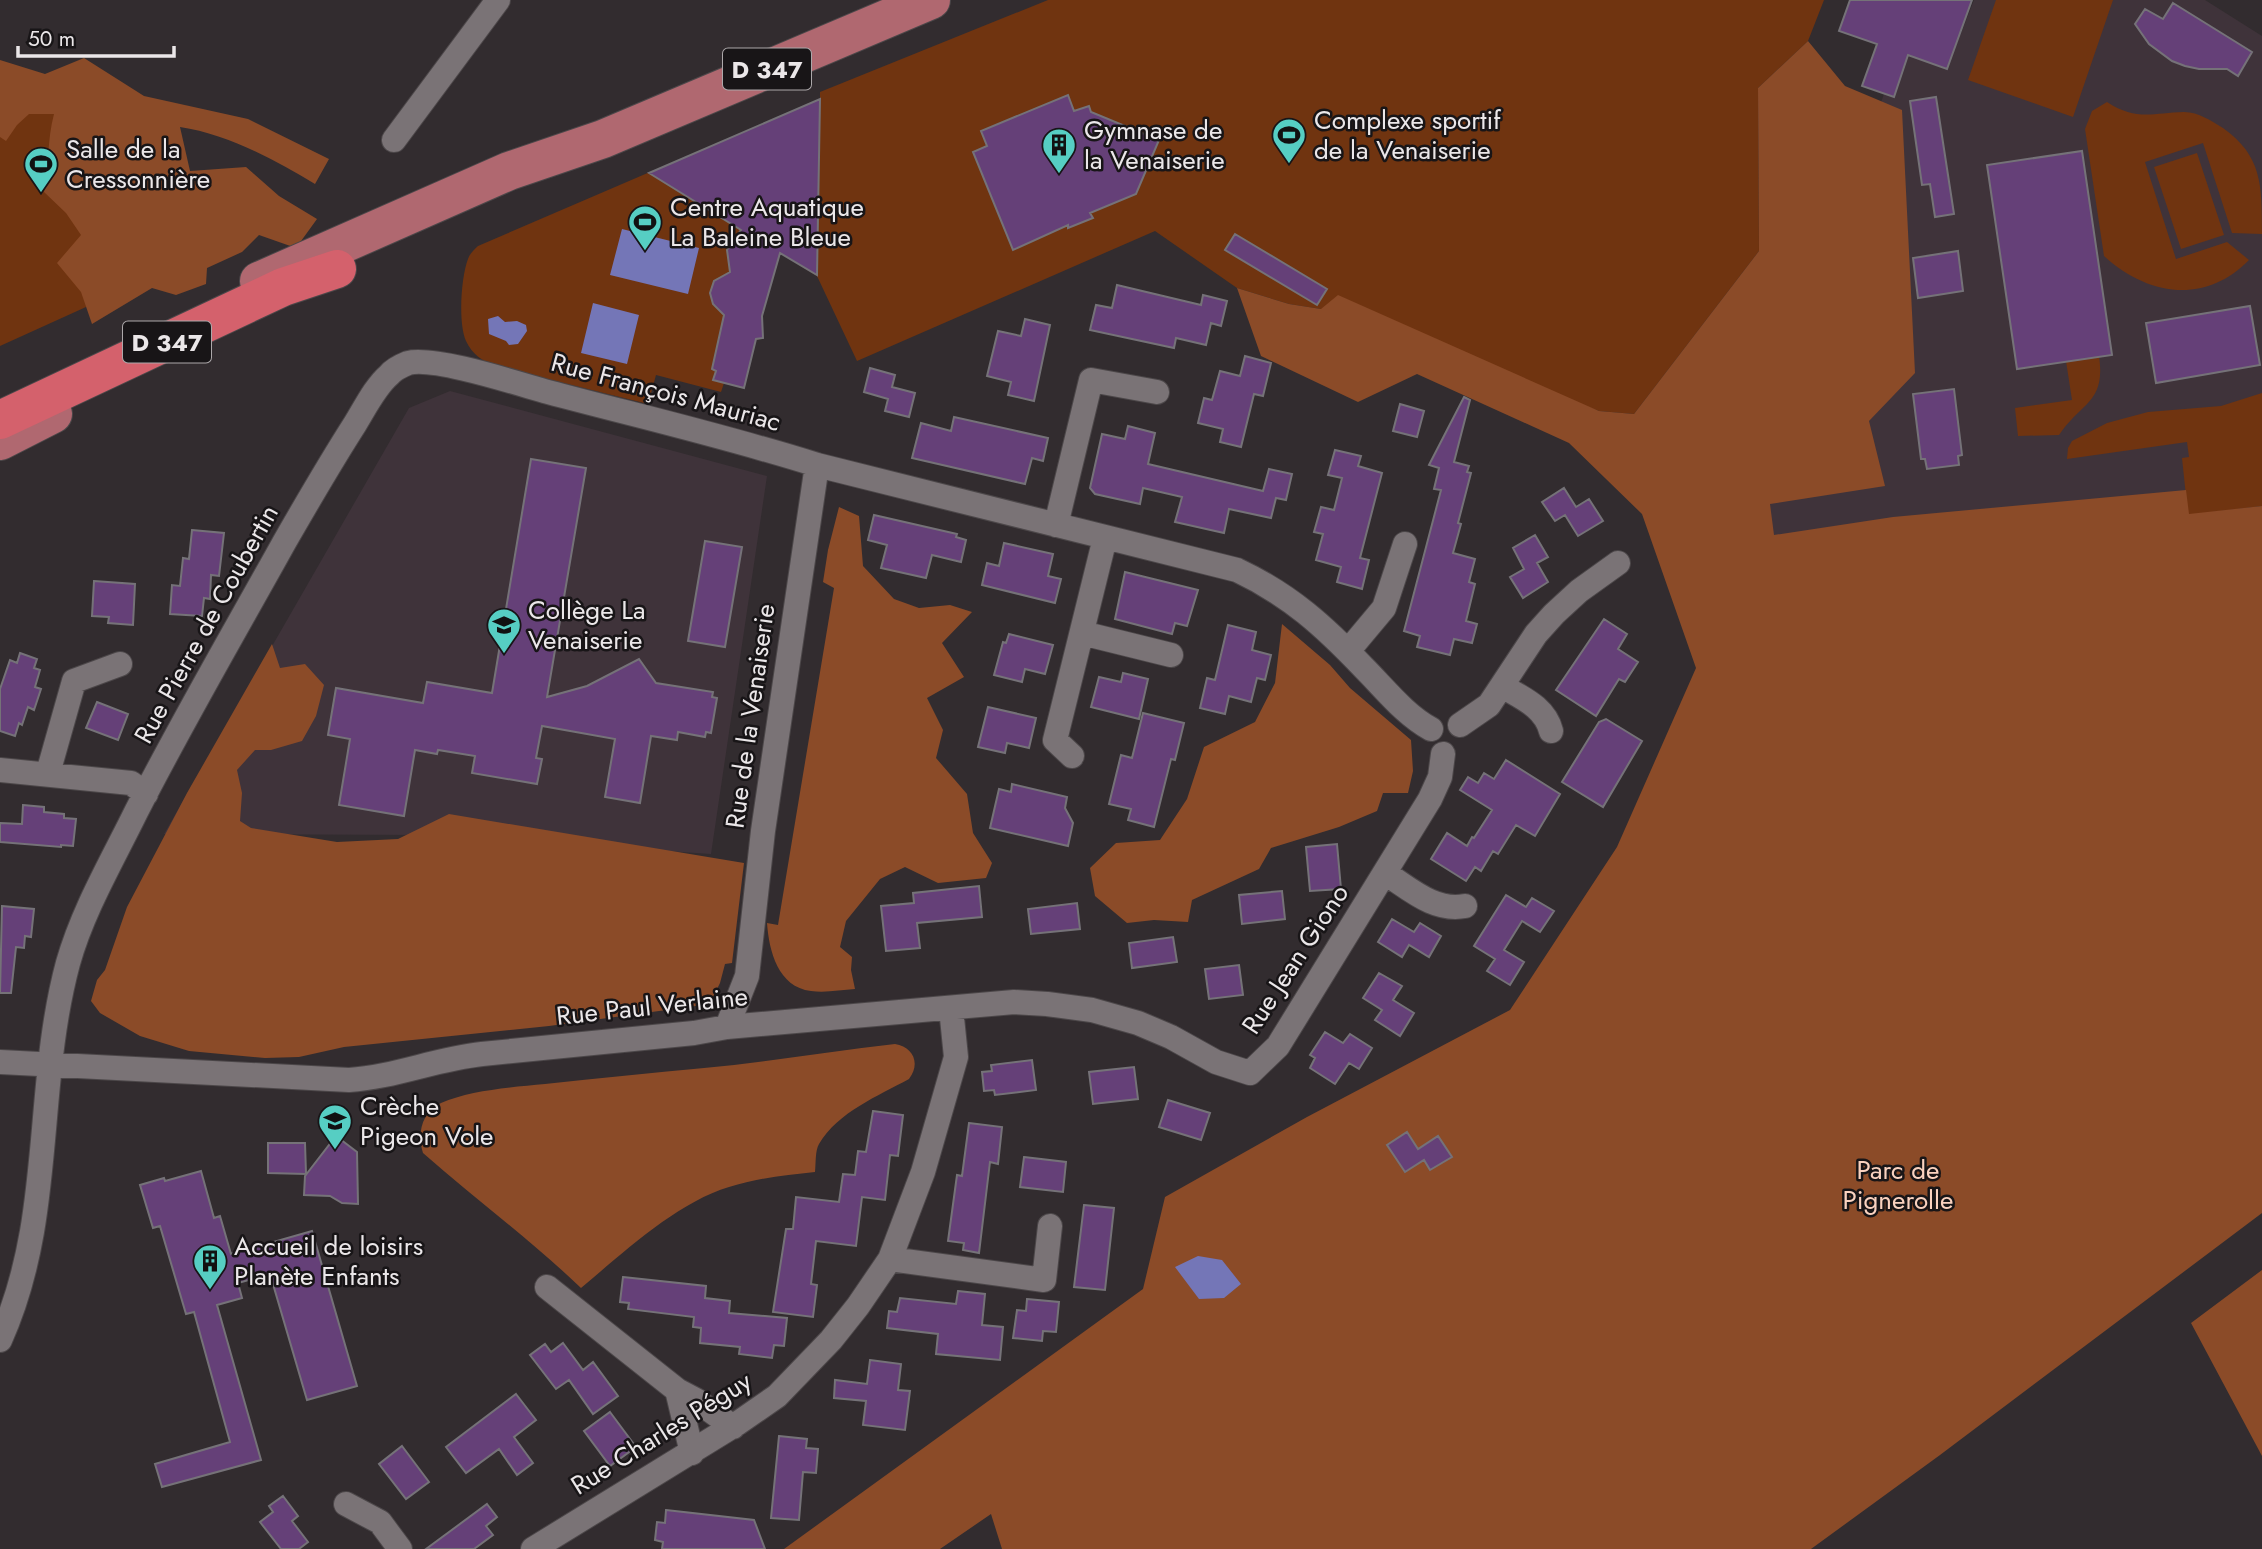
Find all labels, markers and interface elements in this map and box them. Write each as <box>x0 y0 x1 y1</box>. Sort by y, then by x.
scale bar <box>18 14 173 58</box>
text: 50 m <box>28 24 75 54</box>
road number: D 347 <box>723 48 811 90</box>
place label: Complexe sportif de la Venaiserie <box>1314 101 1501 169</box>
place label: Gymnase de la Venaiserie <box>1084 111 1225 179</box>
sports icon: Complexe sportif de la Venaiserie <box>1270 116 1308 165</box>
building icon: Gymnase de la Venaiserie <box>1040 126 1078 175</box>
place label: Salle de la Cressonnière <box>66 130 210 198</box>
sports icon: Salle de la Cressonnière <box>22 145 60 194</box>
place label: Centre Aquatique La Baleine Bleue <box>670 188 864 256</box>
sports icon: Centre Aquatique La Baleine Bleue <box>626 203 664 252</box>
road number: D 347 <box>123 321 211 362</box>
street label: Rue François Mauriac <box>547 343 785 441</box>
street label: Rue Pierre de Coubertin <box>124 498 288 750</box>
place label: Collège La Venaiserie <box>528 591 646 659</box>
street label: Rue de la Venaiserie <box>715 601 785 831</box>
school or university icon: Collège La Venaiserie <box>485 606 523 655</box>
street label: Rue Jean Giono <box>1232 877 1358 1041</box>
street label: Rue Paul Verlaine <box>554 977 750 1035</box>
place label: Crèche Pigeon Vole <box>360 1087 494 1155</box>
school or university icon: Crèche Pigeon Vole <box>316 1102 354 1151</box>
park label: Parc de Pignerolle <box>1843 1151 1953 1219</box>
place label: Accueil de loisirs Planète Enfants <box>234 1227 423 1295</box>
building icon: Accueil de loisirs Planète Enfants <box>191 1242 229 1291</box>
street label: Rue Charles Péguy <box>563 1362 759 1504</box>

